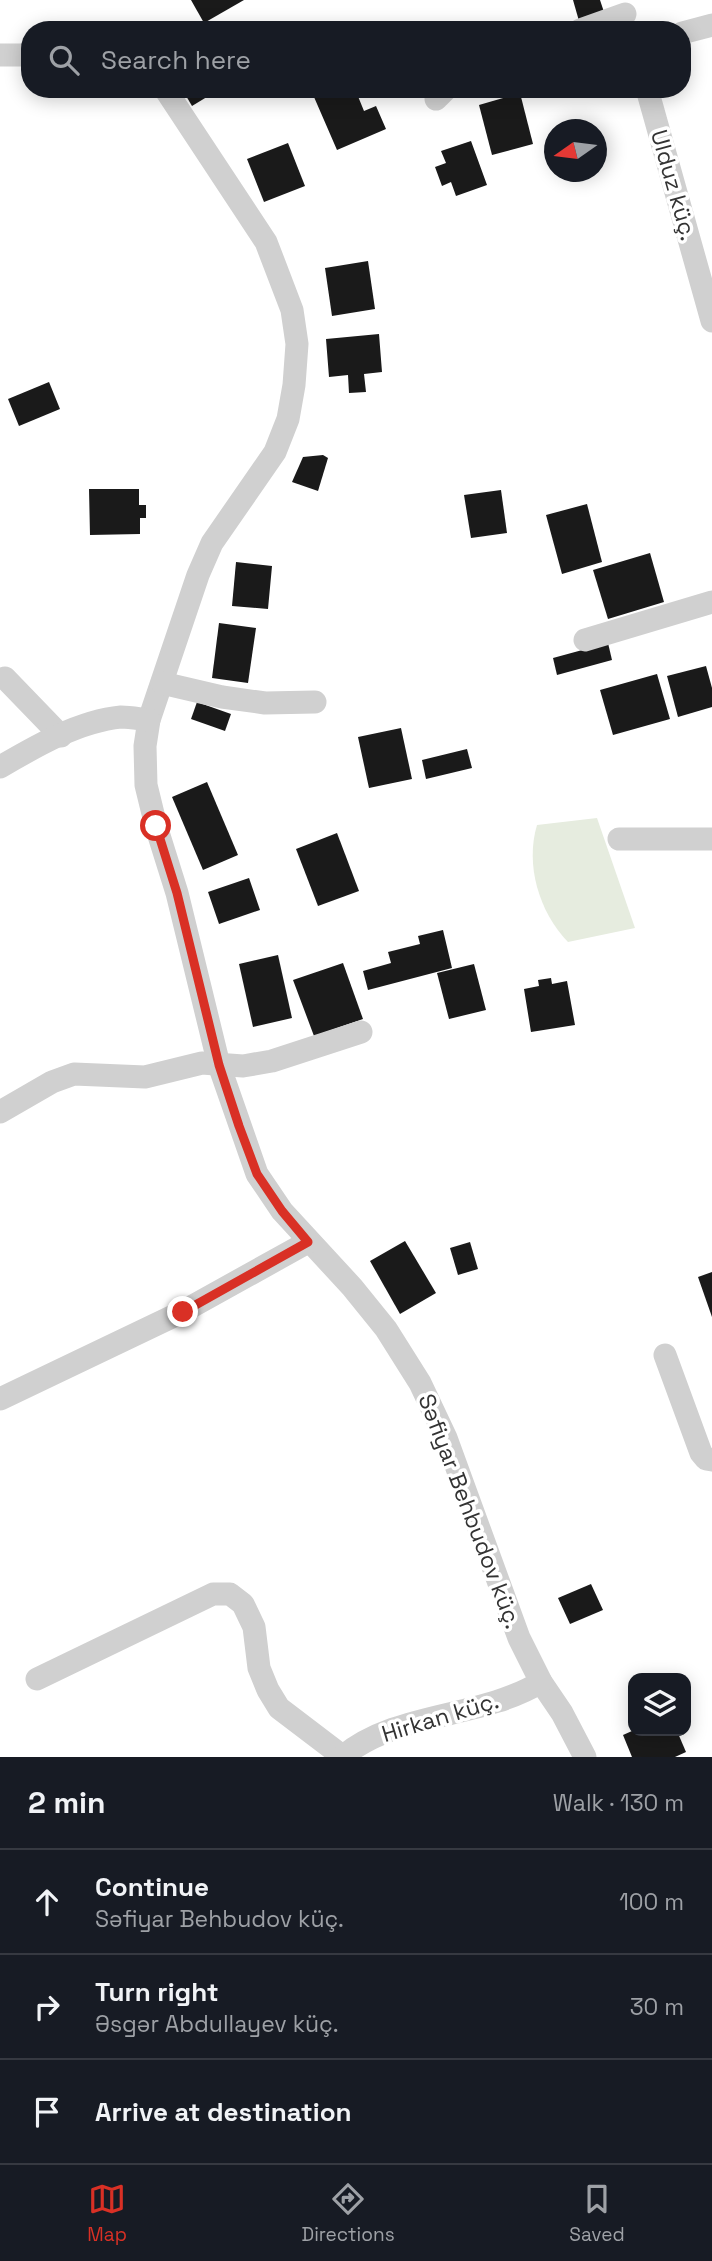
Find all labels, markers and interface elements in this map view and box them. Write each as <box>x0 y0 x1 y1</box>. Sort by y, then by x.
search box <box>21 21 691 98</box>
icon: search <box>45 41 83 79</box>
text: Search here <box>101 43 251 77</box>
north arrow <box>544 119 607 182</box>
street label: Ulduz küç. <box>644 126 704 244</box>
route start <box>140 810 171 841</box>
route end <box>167 1296 198 1327</box>
street label: Səfiyar Behbudov küç. <box>411 1389 529 1633</box>
map controls <box>628 1673 691 1736</box>
button: layers <box>628 1673 691 1736</box>
street label: Hirkan küç. <box>378 1685 502 1749</box>
text: 2 min <box>28 1783 106 1822</box>
text: Walk · 130 m <box>553 1788 684 1818</box>
text: Continue <box>95 1870 209 1904</box>
icon: ahead <box>28 1883 66 1921</box>
text: 100 m <box>619 1887 684 1917</box>
text: Səfiyar Behbudov küç. <box>95 1904 344 1934</box>
text: Turn right <box>95 1975 219 2009</box>
icon: right <box>28 1988 66 2026</box>
text: 30 m <box>630 1992 684 2022</box>
text: Əsgər Abdullayev küç. <box>95 2009 338 2039</box>
icon: arrive <box>28 2093 66 2131</box>
text: Arrive at destination <box>95 2095 352 2129</box>
tab: Map <box>87 2180 127 2247</box>
tab: Directions <box>302 2180 395 2247</box>
tab: Saved <box>569 2180 625 2247</box>

